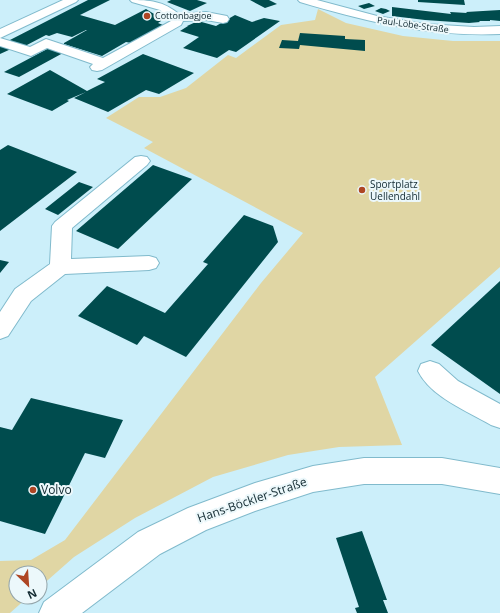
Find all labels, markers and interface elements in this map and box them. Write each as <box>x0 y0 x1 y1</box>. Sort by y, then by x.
place label: Cottonbagjoe <box>155 9 212 22</box>
marker: Cottonbagjoe <box>142 11 152 21</box>
street label: Paul-Löbe-Straße <box>376 13 450 36</box>
place label: Sportplatz Uellendahl <box>370 177 420 203</box>
marker: Sportplatz Uellendahl <box>357 185 367 195</box>
street label: Hans-Böckler-Straße <box>195 473 309 526</box>
place label: Volvo <box>41 481 72 498</box>
marker: Volvo <box>28 485 38 495</box>
north arrow <box>8 565 48 605</box>
text: N <box>25 586 40 603</box>

